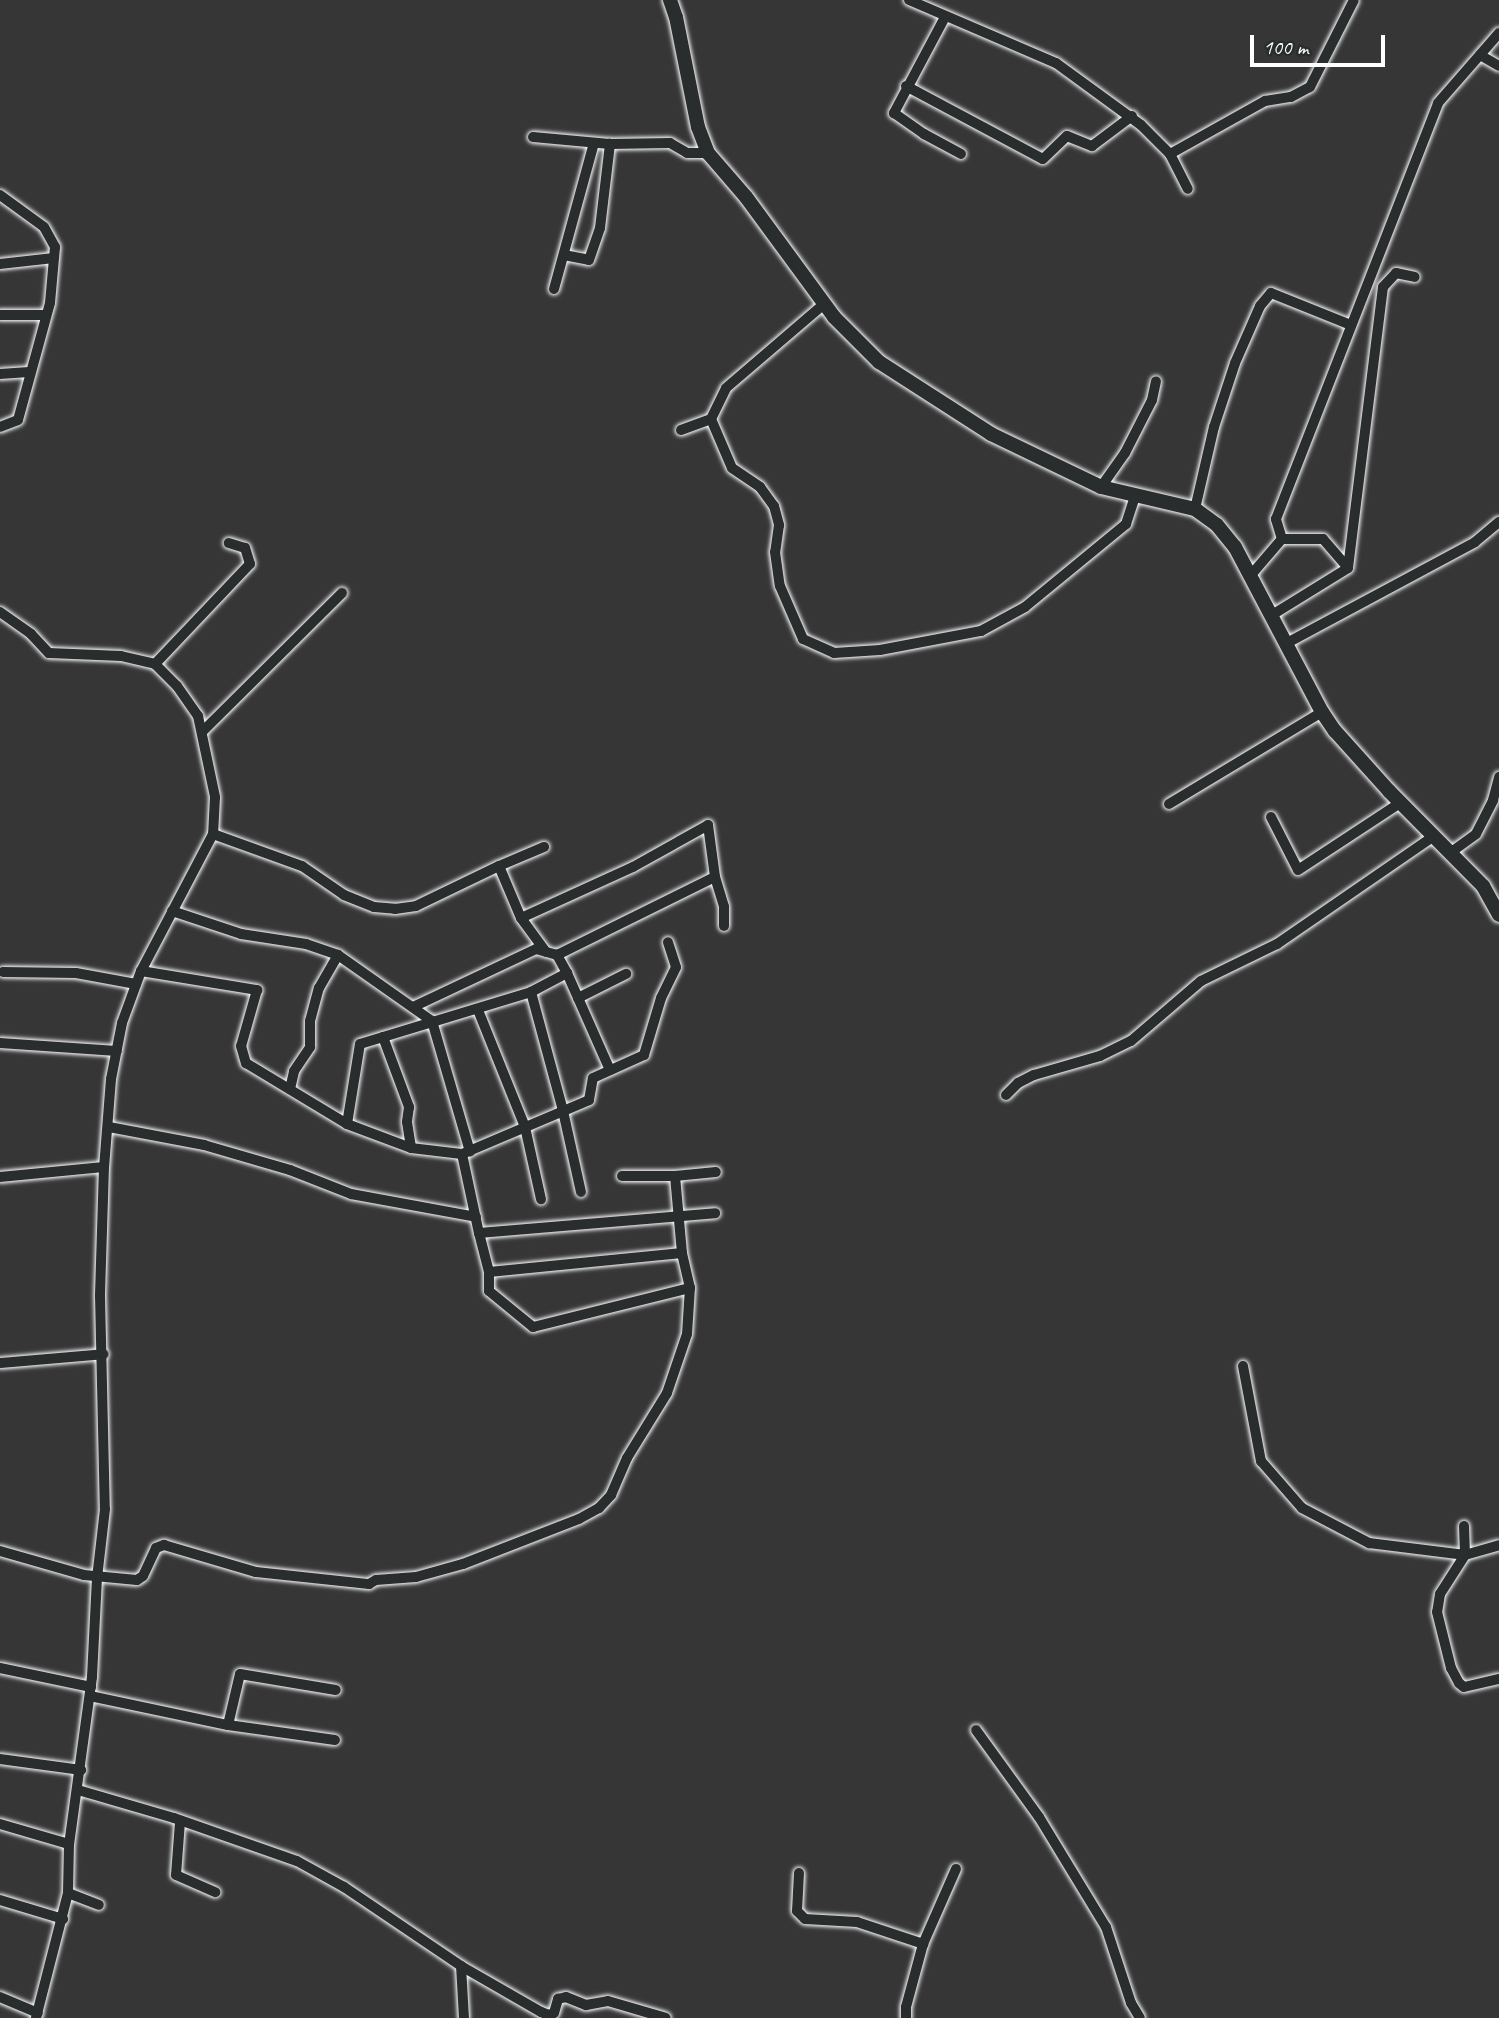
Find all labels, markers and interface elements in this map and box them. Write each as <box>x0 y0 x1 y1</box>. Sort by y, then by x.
scale bar <box>1254 21 1389 65</box>
text: 100 m <box>1263 34 1308 60</box>

